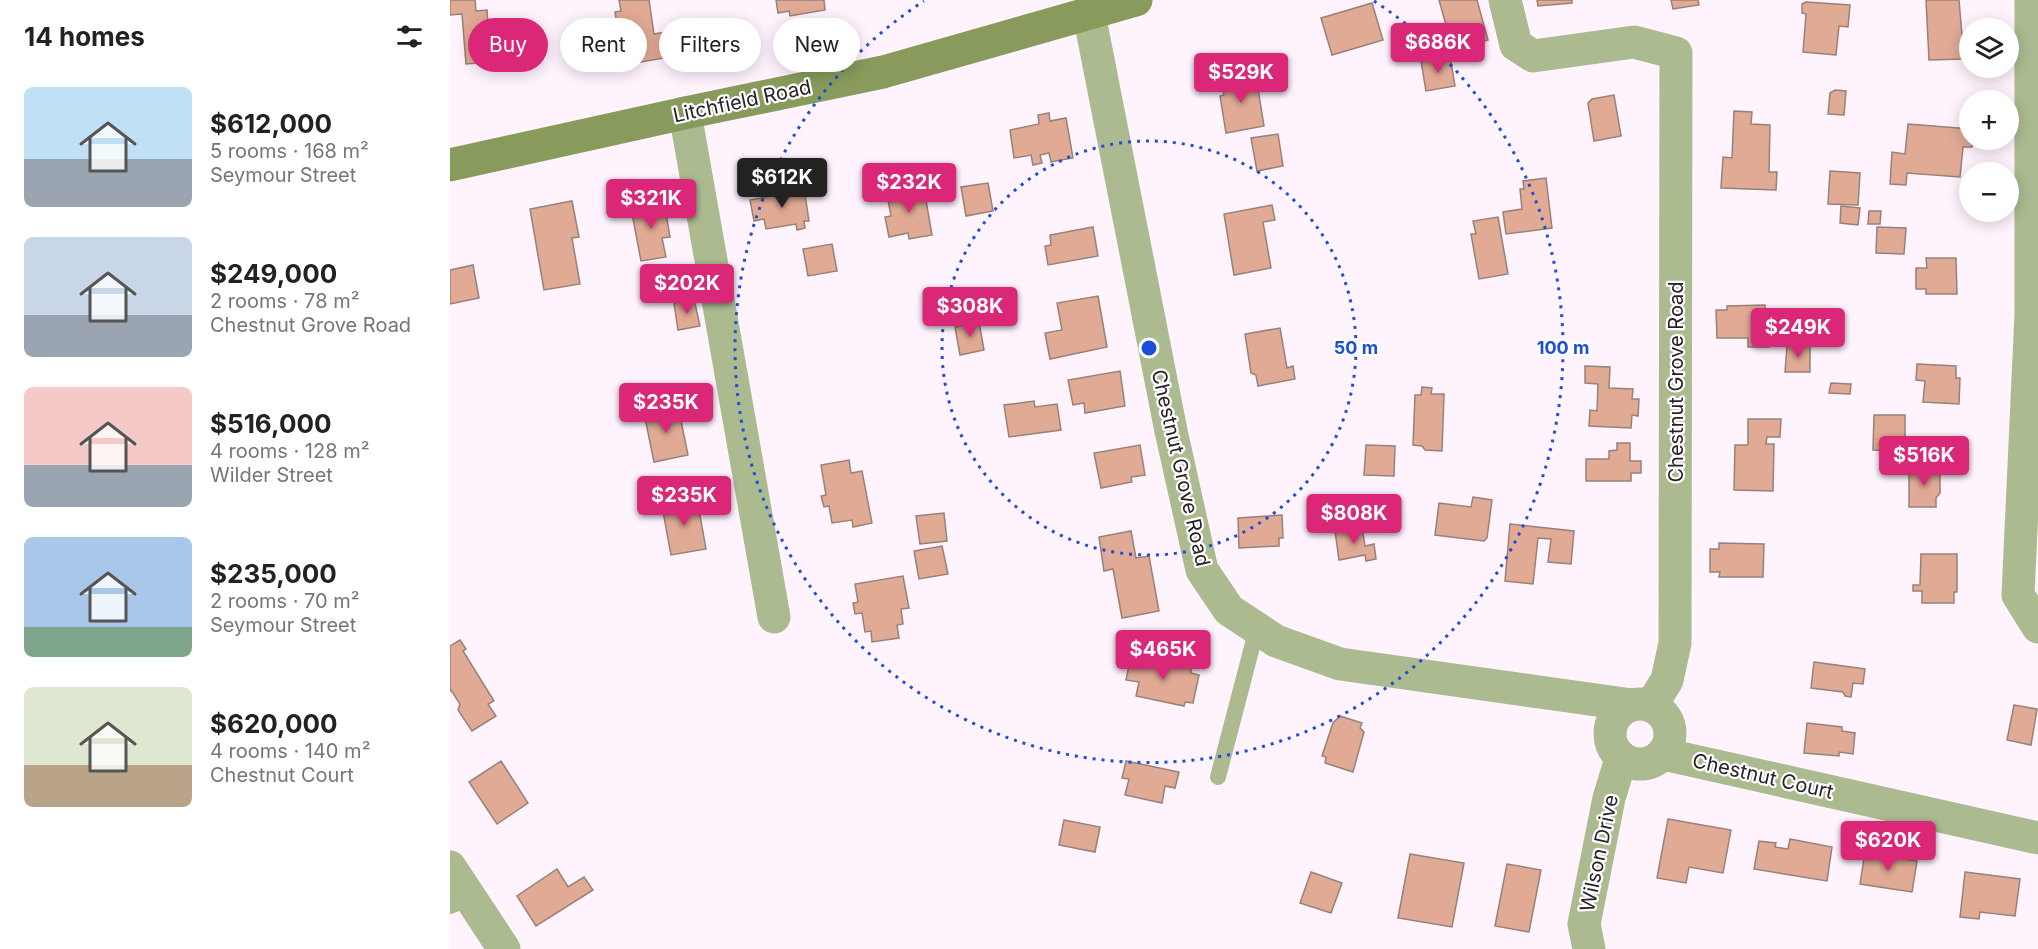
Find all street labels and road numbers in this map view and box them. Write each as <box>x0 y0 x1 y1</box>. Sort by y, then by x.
street label: Litchfield Road <box>671 75 813 127</box>
street label: Chestnut Grove Road <box>1664 281 1688 483</box>
street label: Chestnut Grove Road <box>1147 367 1215 569</box>
street label: Chestnut Court <box>1690 748 1836 804</box>
street label: Wilson Drive <box>1575 792 1623 914</box>

